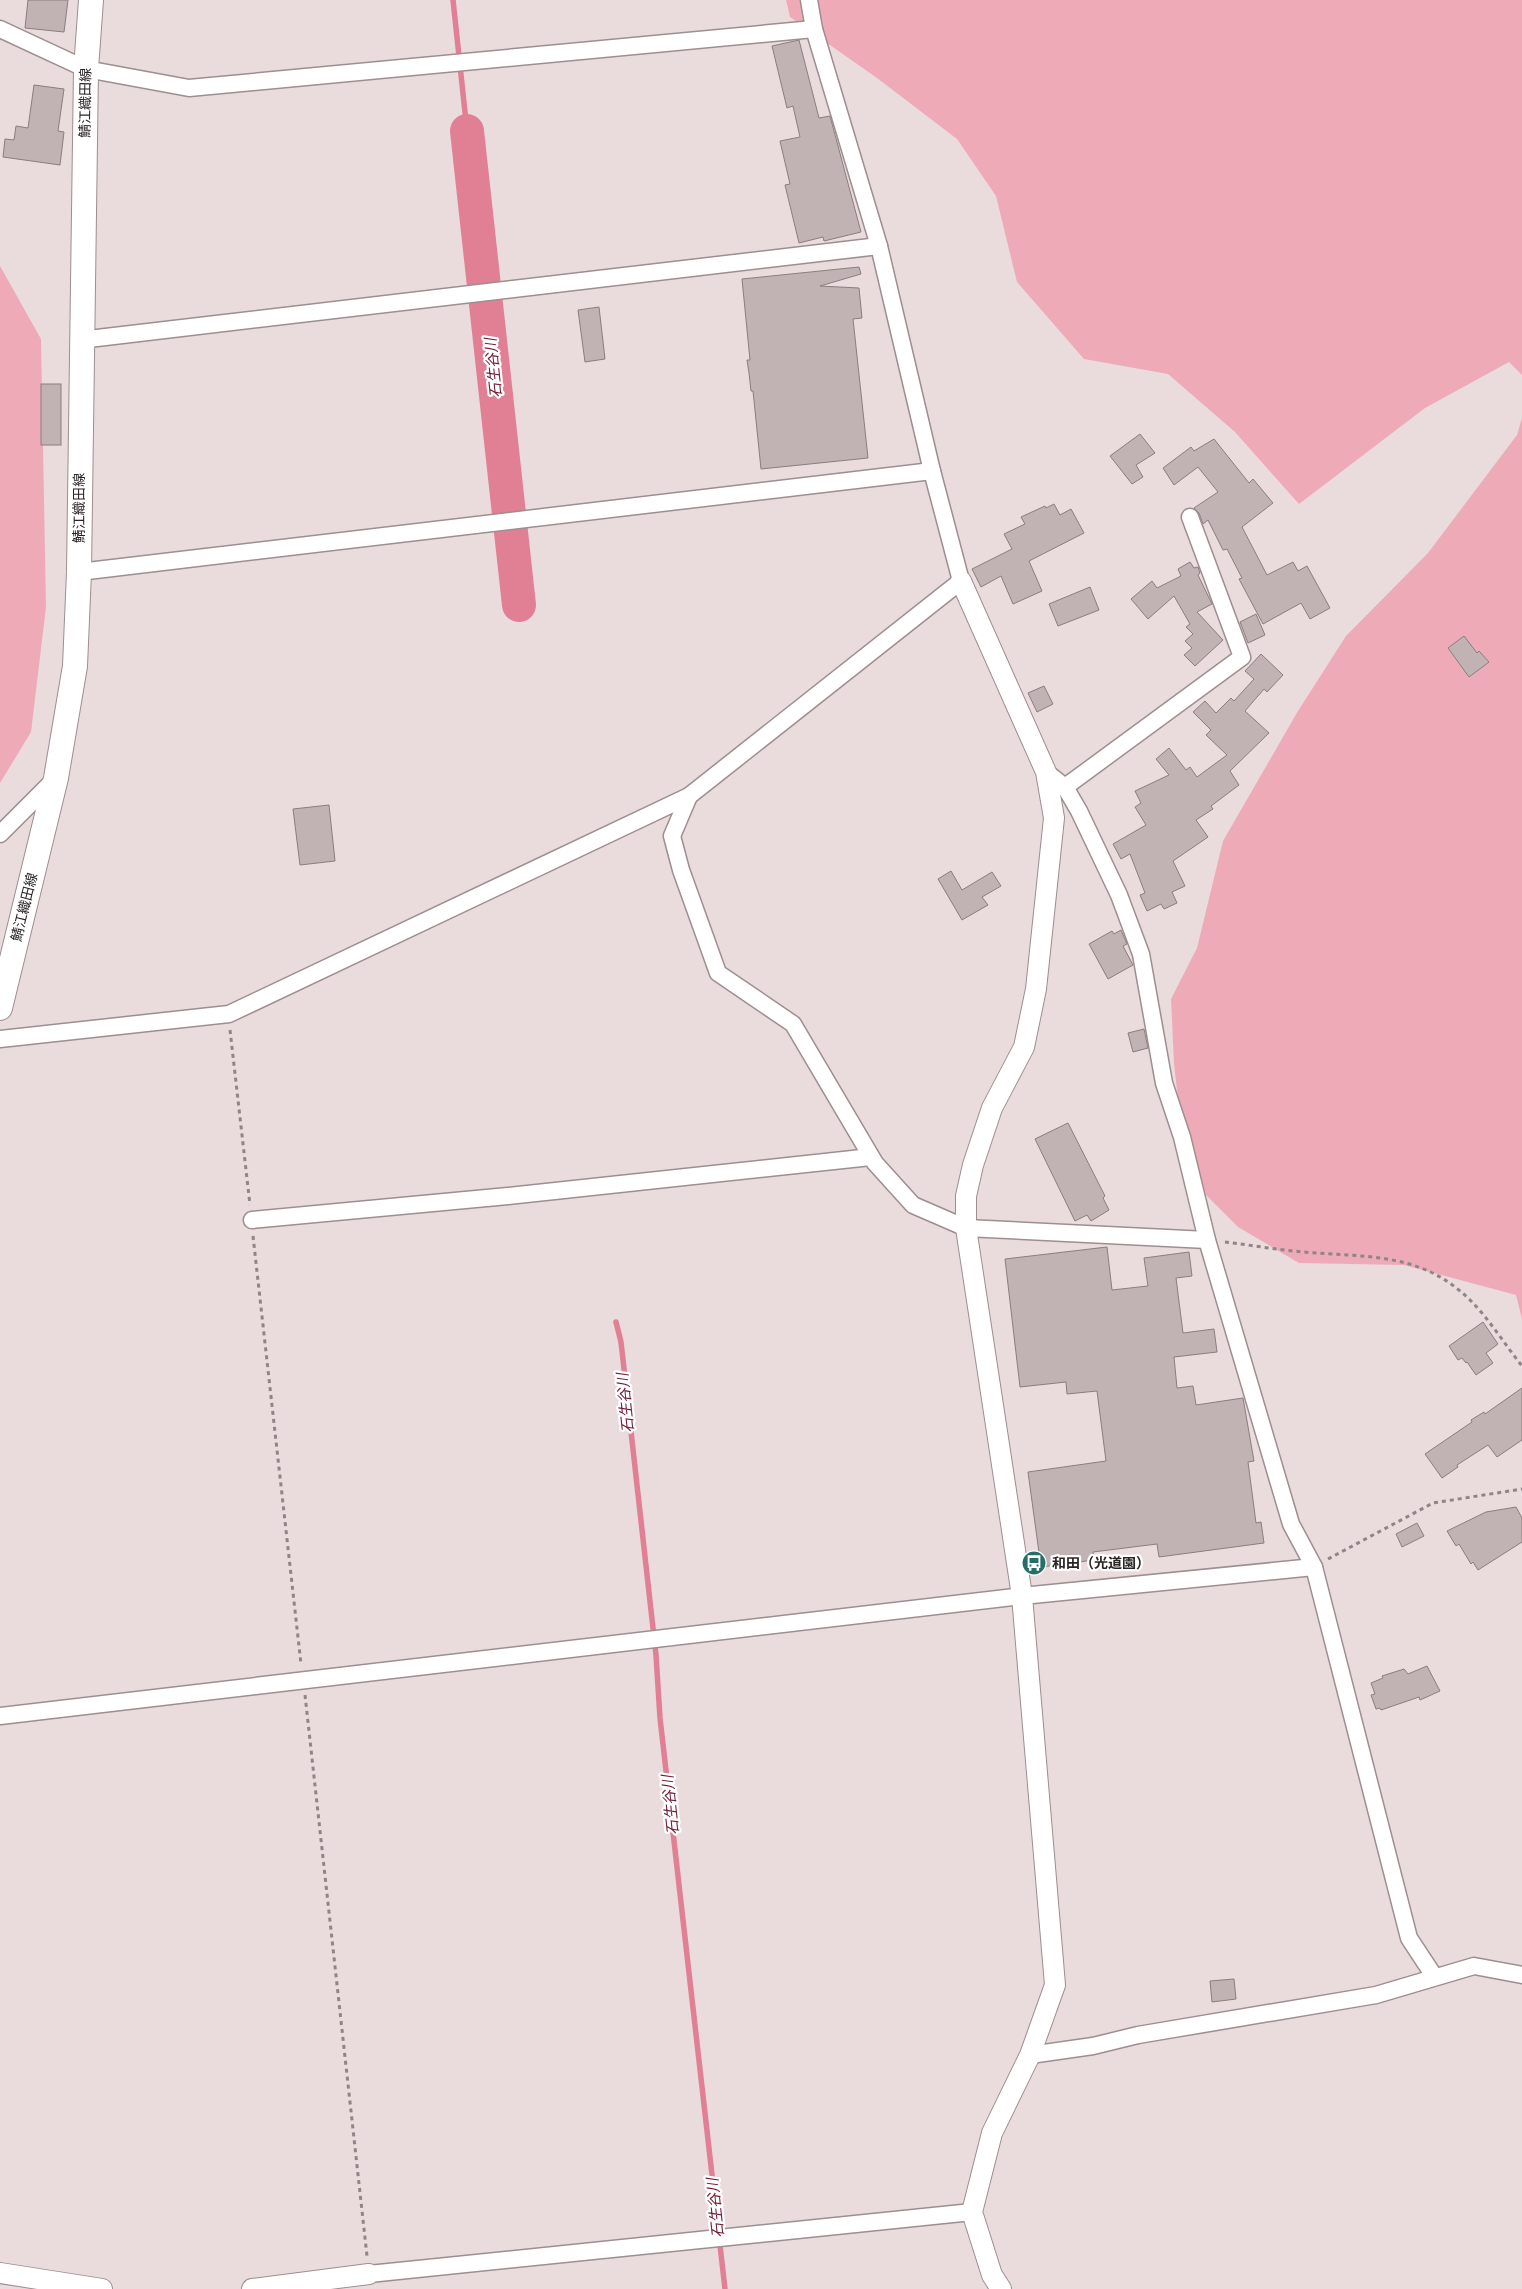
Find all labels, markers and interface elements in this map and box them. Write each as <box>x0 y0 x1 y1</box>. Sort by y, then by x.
street label: 鯖江織田線 <box>75 68 95 138</box>
water label: 石生谷川 <box>480 335 506 399</box>
street label: 鯖江織田線 <box>70 473 88 543</box>
street label: 鯖江織田線 <box>7 871 41 943</box>
water label: 石生谷川 <box>612 1370 638 1434</box>
bus stop icon: 和田（光道園） <box>1021 1550 1047 1576</box>
place label: 和田（光道園） <box>1052 1554 1150 1572</box>
water label: 石生谷川 <box>657 1772 683 1836</box>
water label: 石生谷川 <box>702 2175 728 2239</box>

